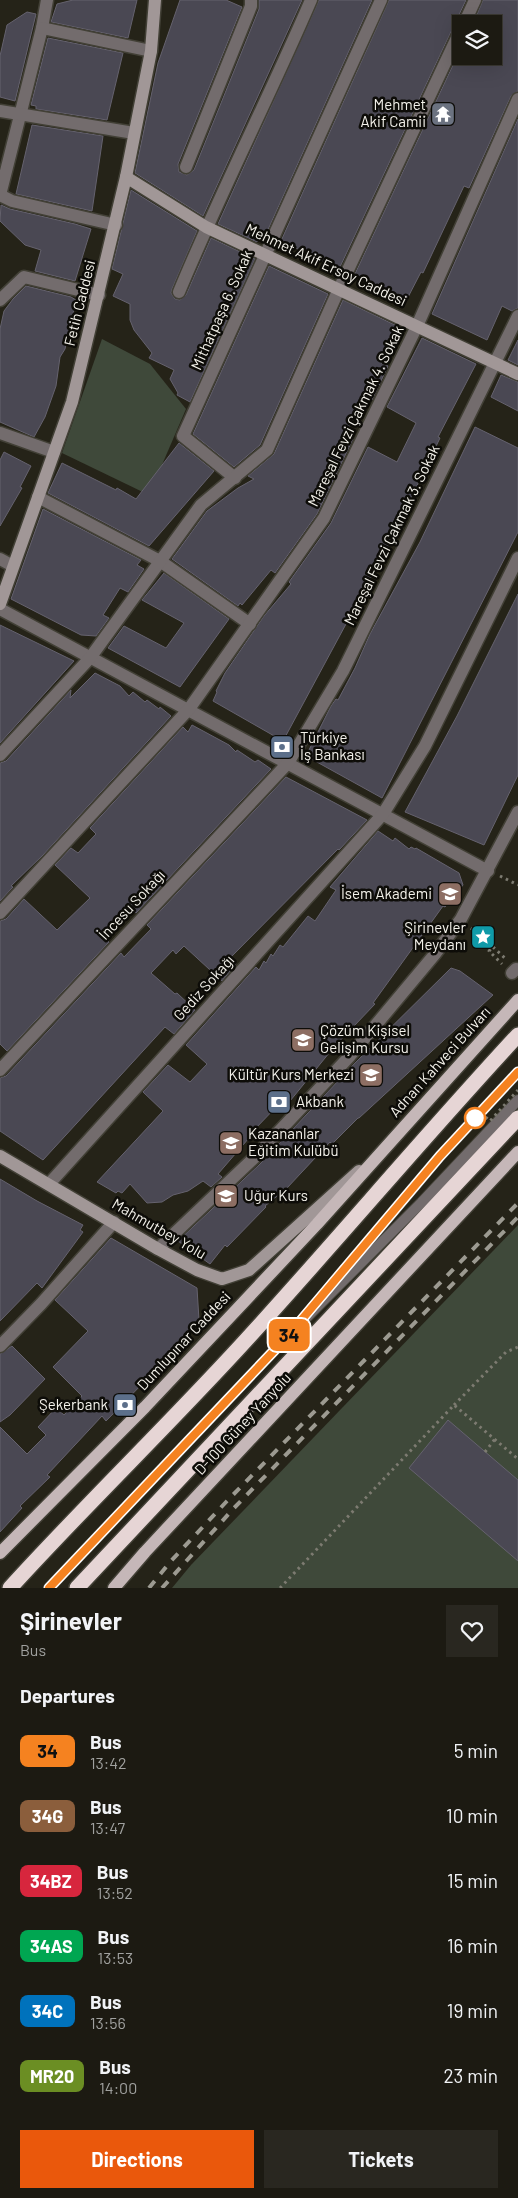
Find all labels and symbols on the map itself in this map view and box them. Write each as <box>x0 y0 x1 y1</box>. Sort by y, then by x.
place label: Mehmet Akif Camii <box>360 95 426 130</box>
temple icon: Mehmet Akif Camii <box>430 101 456 127</box>
street label: Mehmet Akif Ersoy Caddesi <box>243 219 410 309</box>
street label: Mithatpaşa 6. Sokak <box>187 246 256 372</box>
street label: Fetih Caddesi <box>60 258 98 348</box>
street label: Mareşal Fevzi Çakmak 4. Sokak <box>303 322 407 509</box>
street label: Mareşal Fevzi Çakmak 3. Sokak <box>340 441 443 628</box>
place label: Türkiye İş Bankası <box>300 728 365 763</box>
bank icon: Türkiye İş Bankası <box>269 734 295 760</box>
street label: İncesu Sokağı <box>94 866 168 943</box>
school or university icon: İsem Akademi <box>437 881 463 907</box>
place label: İsem Akademi <box>341 884 432 902</box>
place label: Şirinevler Meydanı <box>404 918 467 953</box>
place icon: Şirinevler Meydanı <box>470 924 496 950</box>
street label: Gediz Sokağı <box>169 951 237 1024</box>
street label: Adnan Kahveci Bulvarı <box>385 1002 494 1120</box>
place label: Çözüm Kişisel Gelişim Kursu <box>320 1021 410 1056</box>
school or university icon: Çözüm Kişisel Gelişim Kursu <box>290 1027 316 1053</box>
school or university icon: Kültür Kurs Merkezi <box>358 1062 384 1088</box>
place label: Kültür Kurs Merkezi <box>229 1065 354 1083</box>
bank icon: Akbank <box>266 1089 292 1115</box>
place label: Akbank <box>296 1092 345 1110</box>
unlabelled marker <box>464 1107 486 1129</box>
place label: Kazananlar Eğitim Kulübü <box>248 1124 339 1159</box>
school or university icon: Kazananlar Eğitim Kulübü <box>218 1130 244 1156</box>
school or university icon: Uğur Kurs <box>213 1183 239 1209</box>
place label: Uğur Kurs <box>244 1186 308 1204</box>
street label: Mahmutbey Yolu <box>109 1194 210 1262</box>
street label: Dumlupınar Caddesi <box>133 1287 234 1393</box>
line badge: 34 <box>266 1319 312 1351</box>
street label: D-100 Güney Yanyolu <box>190 1368 294 1478</box>
bank icon: Şekerbank <box>112 1392 138 1418</box>
place label: Şekerbank <box>39 1395 108 1413</box>

